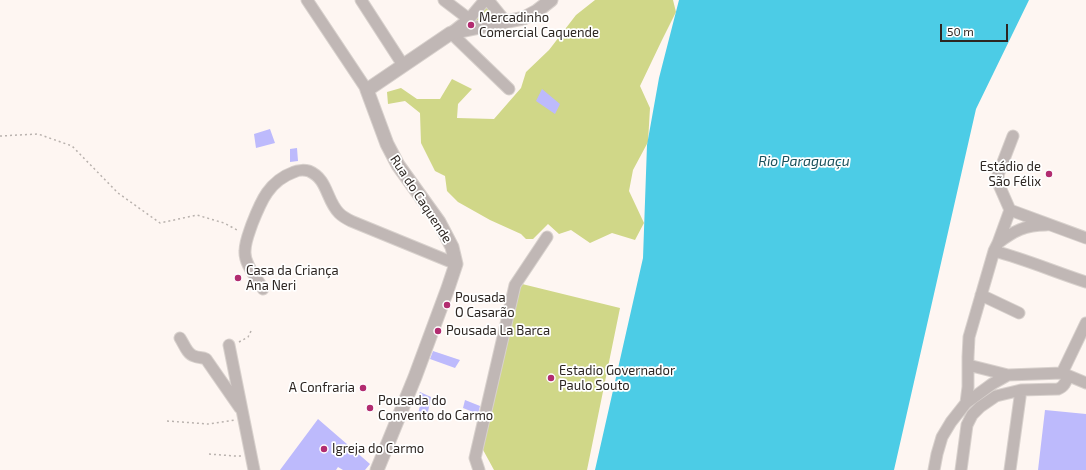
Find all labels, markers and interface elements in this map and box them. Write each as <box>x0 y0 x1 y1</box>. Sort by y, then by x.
place label: Mercadinho Comercial Caquende <box>479 10 599 41</box>
scale bar <box>942 16 1010 42</box>
marker: Mercadinho Comercial Caquende <box>466 20 476 30</box>
text: 50 m <box>947 24 974 38</box>
street label: Rua do Caquende <box>387 152 455 246</box>
water label: Rio Paraguaçu <box>758 153 850 169</box>
place label: Estádio de São Félix <box>980 159 1041 190</box>
marker: Estádio de São Félix <box>1044 169 1054 179</box>
place label: Casa da Criança Ana Neri <box>246 263 339 294</box>
marker: Casa da Criança Ana Neri <box>233 273 243 283</box>
place label: Pousada O Casarão <box>455 290 515 321</box>
marker: Pousada O Casarão <box>442 300 452 310</box>
place label: Pousada La Barca <box>446 323 550 339</box>
marker: Pousada La Barca <box>433 326 443 336</box>
place label: Estadio Governador Paulo Souto <box>559 363 675 394</box>
marker: Estadio Governador Paulo Souto <box>546 373 556 383</box>
place label: A Confraria <box>289 380 355 396</box>
marker: A Confraria <box>358 383 368 393</box>
place label: Pousada do Convento do Carmo <box>378 393 493 424</box>
marker: Pousada do Convento do Carmo <box>365 403 375 413</box>
place label: Igreja do Carmo <box>332 441 424 457</box>
marker: Igreja do Carmo <box>319 444 329 454</box>

